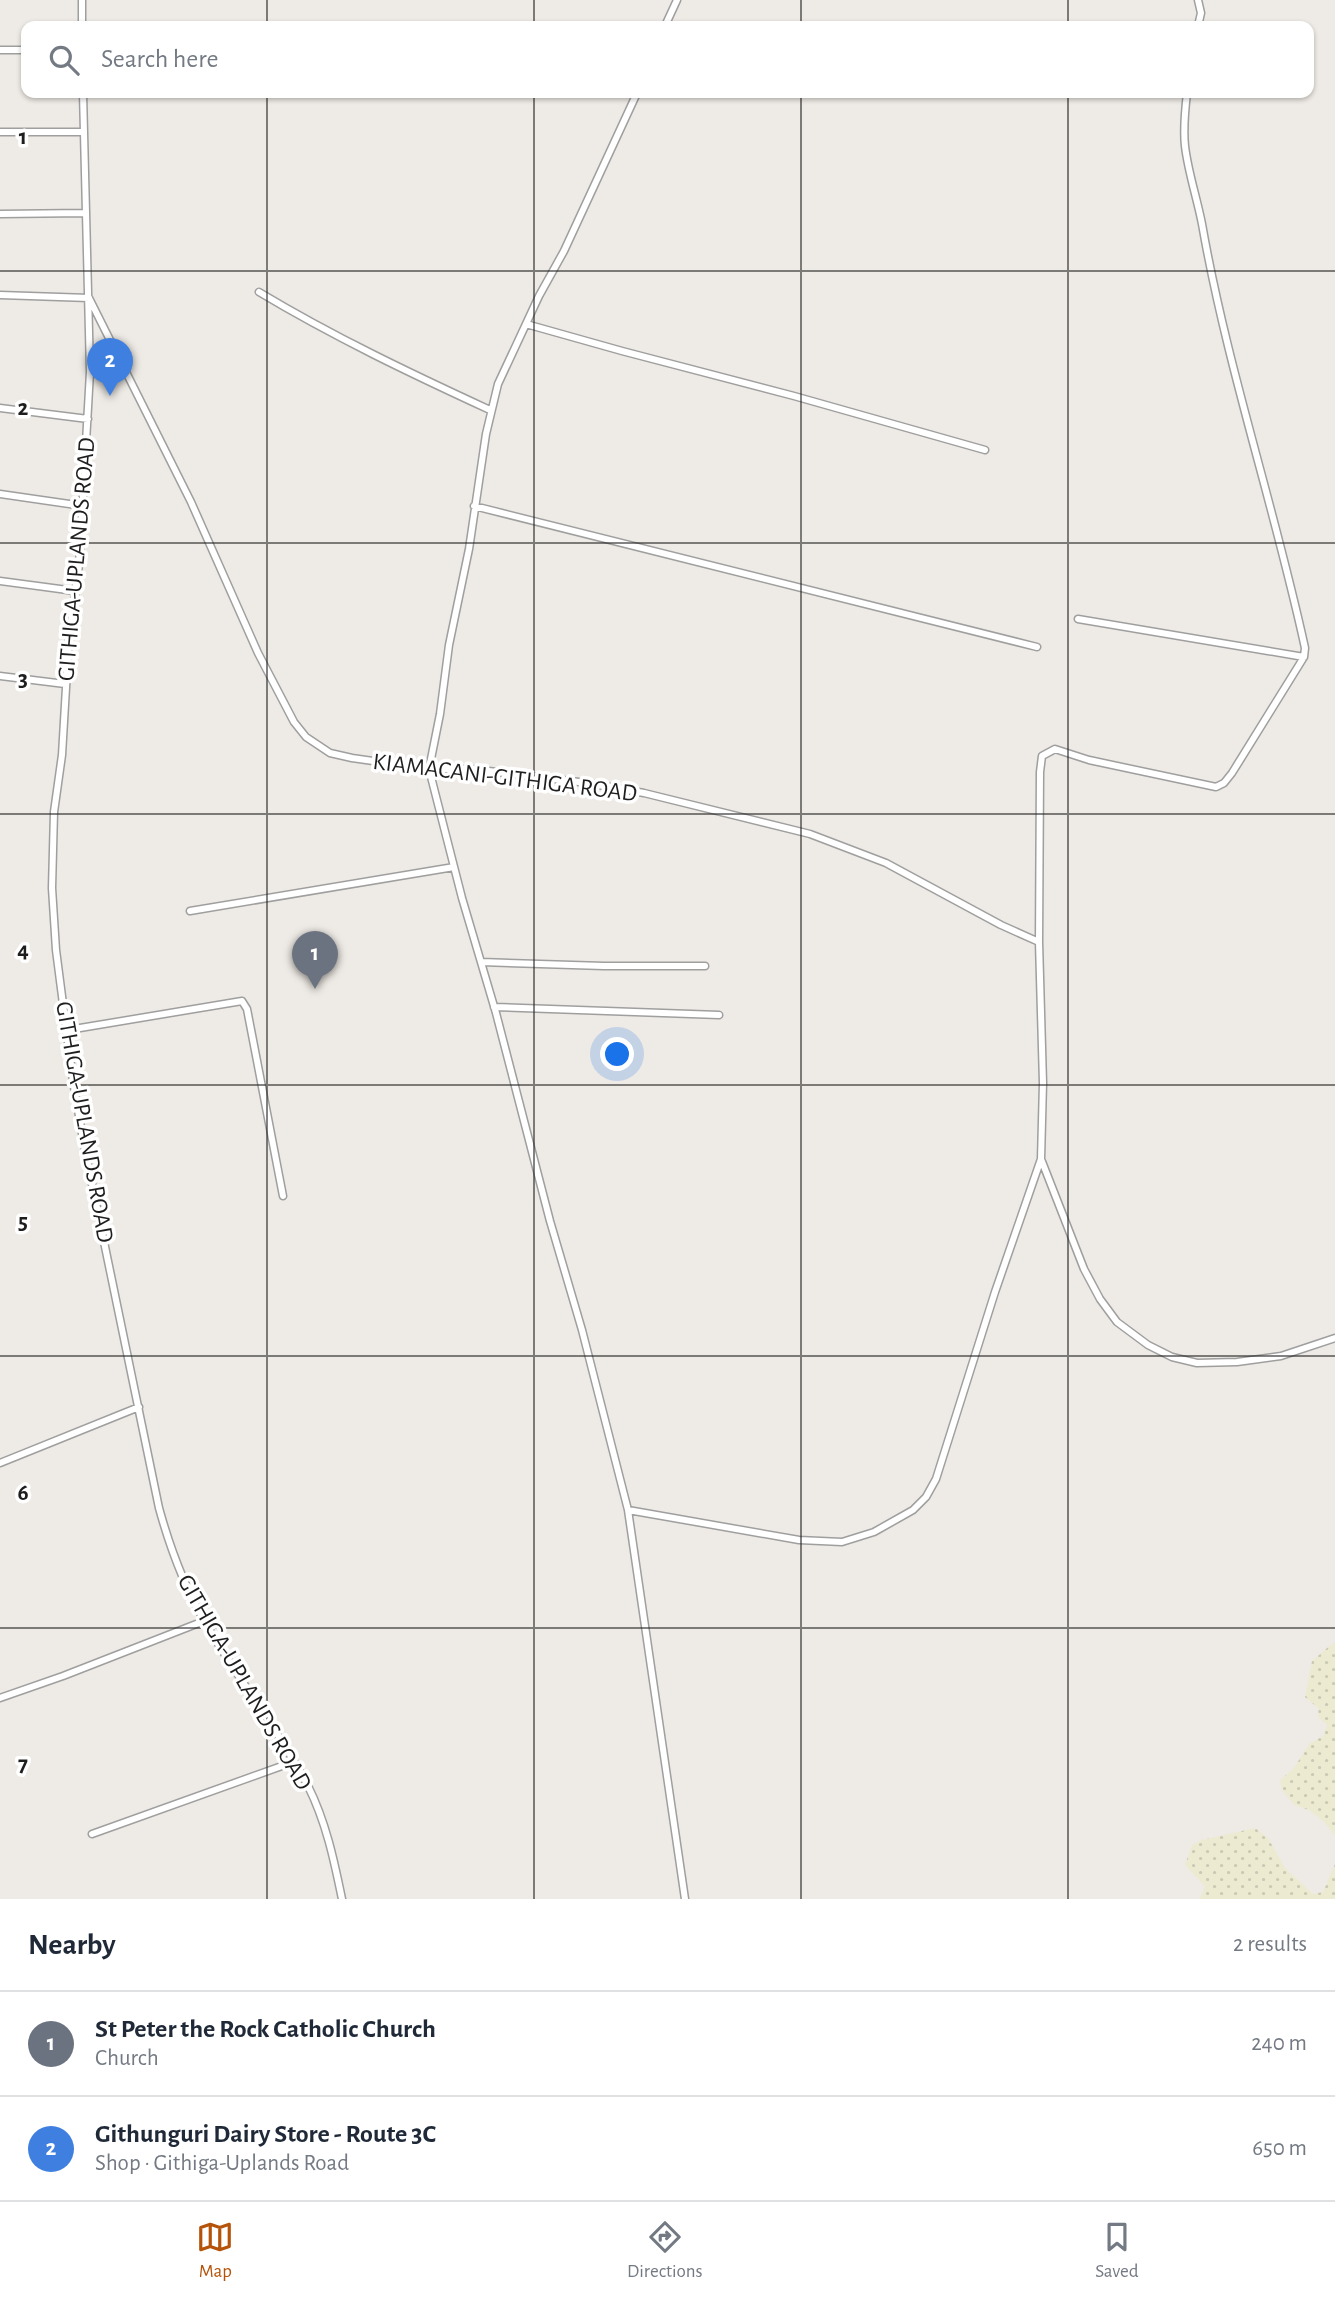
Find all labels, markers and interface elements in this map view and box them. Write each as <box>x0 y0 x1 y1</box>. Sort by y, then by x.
search box <box>21 21 1314 98</box>
icon: search <box>45 41 83 79</box>
text: Search here <box>101 46 219 72</box>
text: 1 <box>19 126 27 149</box>
pin: 2 <box>87 338 133 396</box>
text: 2 <box>18 397 29 420</box>
street label: GITHIGA-UPLANDS ROAD <box>54 436 100 682</box>
text: 3 <box>18 668 28 691</box>
street label: KIAMACANI-GITHIGA ROAD <box>371 750 638 806</box>
pin: 1 <box>292 931 338 989</box>
text: 4 <box>17 939 29 962</box>
street label: GITHIGA-UPLANDS ROAD <box>51 1000 117 1245</box>
your location <box>600 1037 634 1071</box>
text: 5 <box>18 1211 28 1234</box>
text: 6 <box>17 1482 29 1505</box>
street label: GITHIGA-UPLANDS ROAD <box>173 1571 316 1794</box>
text: 7 <box>18 1753 28 1776</box>
text: Nearby <box>28 1930 116 1960</box>
text: 2 results <box>1233 1933 1307 1956</box>
text: St Peter the Rock Catholic Church <box>95 2016 436 2042</box>
text: 1 <box>47 2032 55 2055</box>
text: 240 m <box>1251 2032 1307 2055</box>
text: Church <box>95 2047 159 2070</box>
text: Githunguri Dairy Store - Route 3C <box>95 2121 436 2147</box>
text: 2 <box>46 2137 56 2160</box>
text: 650 m <box>1252 2137 1307 2160</box>
text: Shop · Githiga-Uplands Road <box>95 2152 349 2175</box>
tab: Map <box>196 2218 234 2283</box>
tab: Directions <box>627 2218 703 2283</box>
tab: Saved <box>1095 2218 1139 2283</box>

